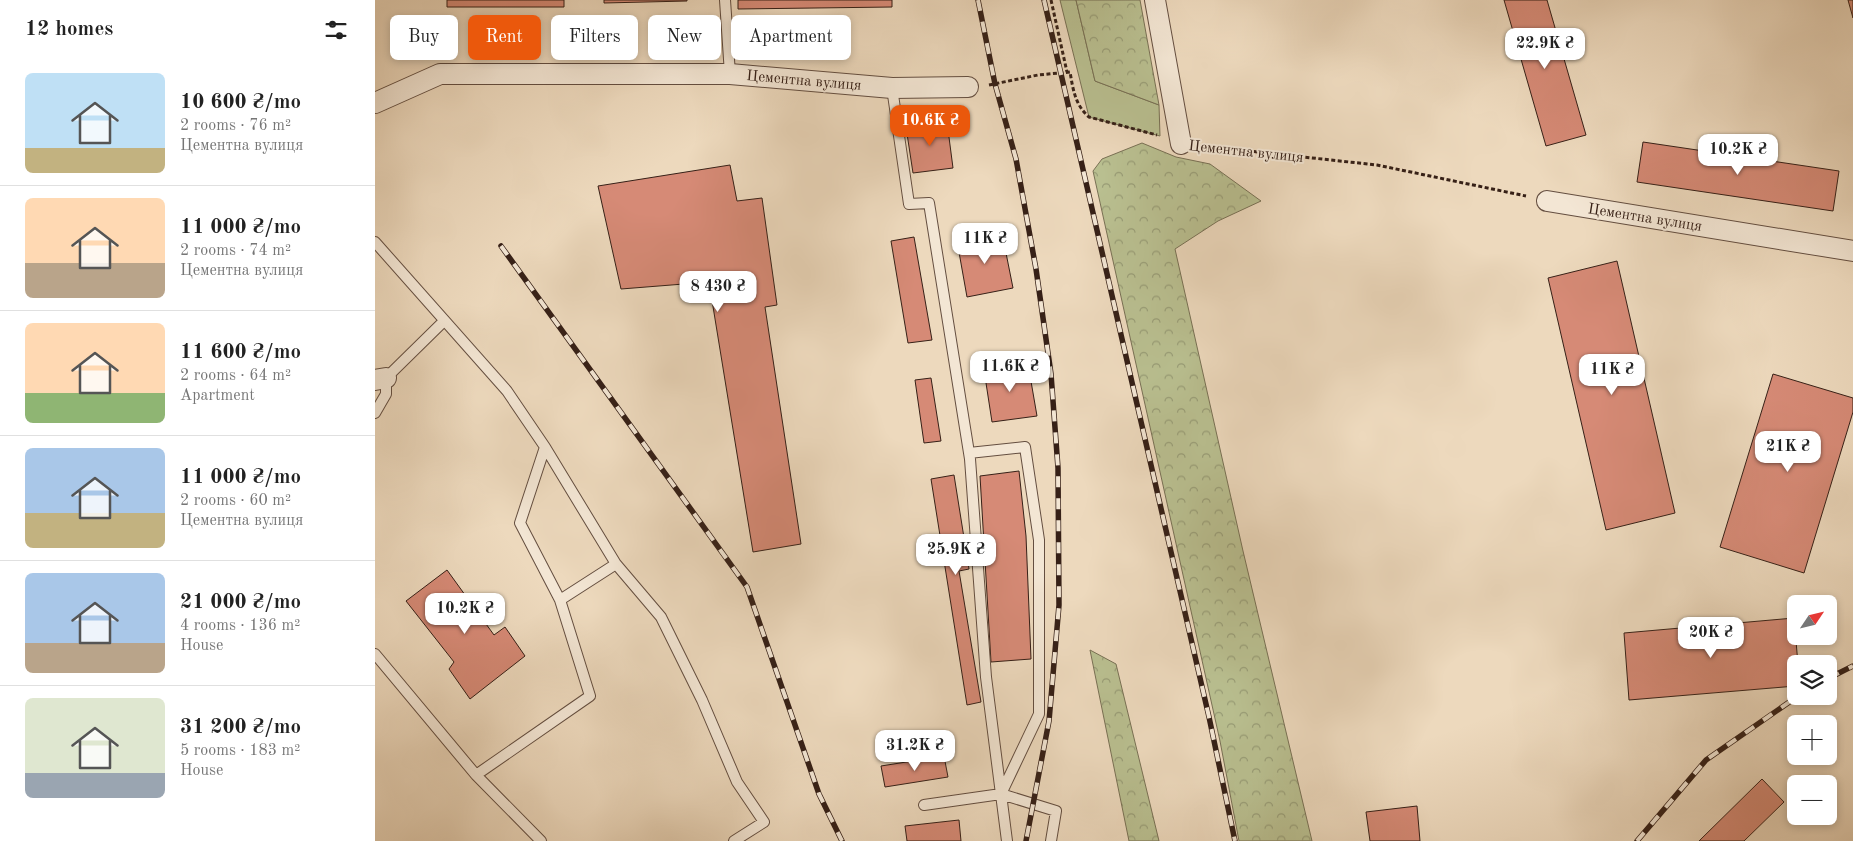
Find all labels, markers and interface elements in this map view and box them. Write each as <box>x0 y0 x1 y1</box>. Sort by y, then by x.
chip: Buy <box>390 15 458 60</box>
chip: Rent <box>468 15 541 60</box>
chip: Filters <box>551 15 638 60</box>
chip: New <box>648 15 721 60</box>
chip: Apartment <box>731 15 851 60</box>
icon: filters <box>322 16 350 44</box>
text: 12 homes <box>25 19 113 40</box>
pin: 22.9K ₴ <box>1499 28 1591 70</box>
text: 22.9K ₴ <box>1516 36 1574 52</box>
street label: Цементна вулиця <box>746 69 862 94</box>
text: 10 600 ₴/mo <box>180 92 301 113</box>
icon: home <box>65 93 125 153</box>
pin: 10.6K ₴ <box>884 104 976 147</box>
text: 10.6K ₴ <box>901 113 959 129</box>
text: 2 rooms · 76 m² <box>180 118 291 134</box>
pin: 10.2K ₴ <box>1692 134 1784 176</box>
text: Цементна вулиця <box>180 138 303 154</box>
street label: Цементна вулиця <box>1188 139 1304 166</box>
text: 10.2K ₴ <box>1709 142 1767 158</box>
street label: Цементна вулиця <box>1587 202 1703 235</box>
text: 11 000 ₴/mo <box>180 217 301 238</box>
icon: home <box>65 218 125 278</box>
pin: 11K ₴ <box>950 222 1020 265</box>
text: 11K ₴ <box>963 231 1007 247</box>
text: 2 rooms · 74 m² <box>180 243 291 259</box>
text: Цементна вулиця <box>180 263 303 279</box>
pin: 8 430 ₴ <box>672 270 764 313</box>
text: 8 430 ₴ <box>691 279 745 295</box>
text: 11 600 ₴/mo <box>180 342 301 363</box>
icon: home <box>65 343 125 403</box>
pin: 11.6K ₴ <box>964 350 1056 393</box>
pin: 11K ₴ <box>1577 354 1647 396</box>
text: 11.6K ₴ <box>981 359 1039 375</box>
text: 11K ₴ <box>1590 362 1634 378</box>
text: 2 rooms · 64 m² <box>180 368 291 384</box>
text: Apartment <box>180 388 255 404</box>
pin: 21K ₴ <box>1753 430 1823 473</box>
text: 21K ₴ <box>1766 439 1810 455</box>
text: 11 000 ₴/mo <box>180 467 301 488</box>
icon: home <box>65 468 125 528</box>
text: 2 rooms · 60 m² <box>180 493 291 509</box>
text: Цементна вулиця <box>180 513 303 529</box>
pin: 25.9K ₴ <box>910 534 1002 576</box>
text: 25.9K ₴ <box>927 542 985 558</box>
text: 21 000 ₴/mo <box>180 592 301 613</box>
pin: 10.2K ₴ <box>419 592 511 635</box>
icon: home <box>65 593 125 653</box>
north arrow <box>1787 595 1837 645</box>
map controls <box>1787 595 1837 825</box>
text: 10.2K ₴ <box>436 601 494 617</box>
pin: 20K ₴ <box>1676 616 1746 659</box>
text: 4 rooms · 136 m² <box>180 618 300 634</box>
text: 20K ₴ <box>1689 625 1733 641</box>
text: House <box>180 638 223 654</box>
button: layers <box>1787 655 1837 705</box>
button: + <box>1787 715 1837 765</box>
text: 31 200 ₴/mo <box>180 717 301 738</box>
icon: home <box>65 718 125 778</box>
pin: 31.2K ₴ <box>869 730 961 772</box>
text: 31.2K ₴ <box>886 738 944 754</box>
text: 5 rooms · 183 m² <box>180 743 300 759</box>
text: House <box>180 763 223 779</box>
button: − <box>1787 775 1837 825</box>

